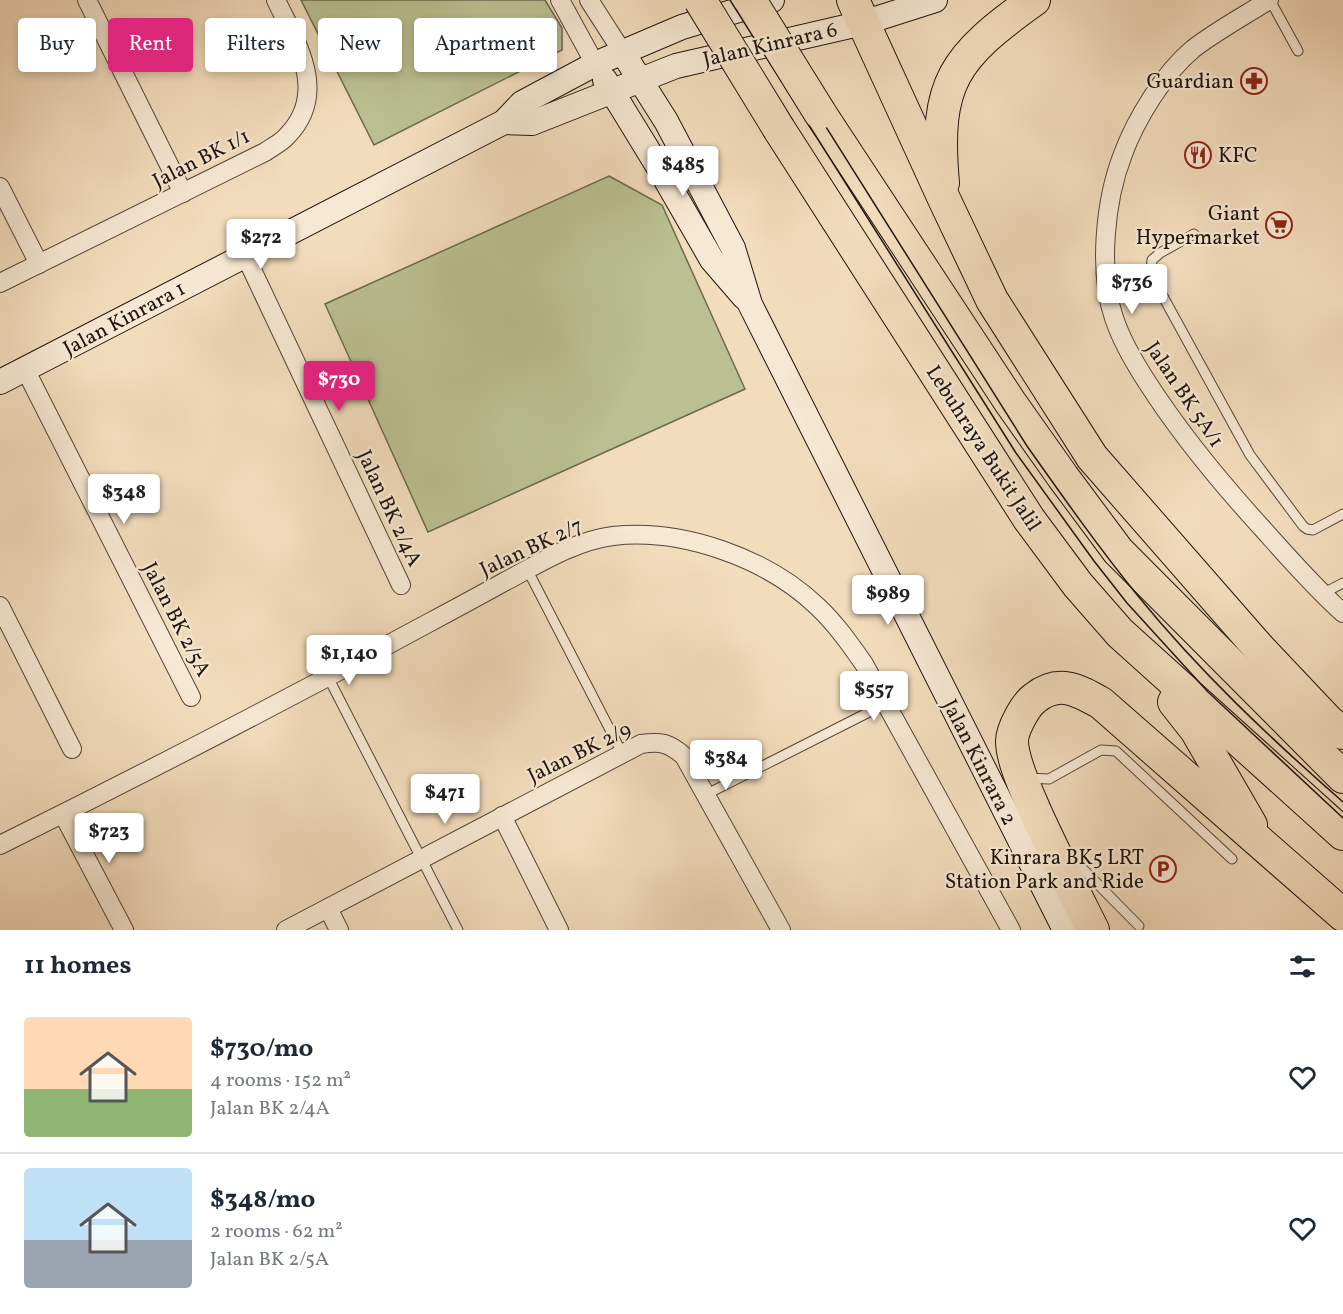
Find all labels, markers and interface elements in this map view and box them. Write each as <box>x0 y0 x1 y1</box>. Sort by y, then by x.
street label: Jalan Kinrara 6 <box>700 16 840 75</box>
chip: Buy <box>18 18 96 72</box>
chip: Rent <box>108 18 193 72</box>
chip: Filters <box>205 18 306 72</box>
chip: New <box>318 18 402 72</box>
chip: Apartment <box>414 18 557 72</box>
pharmacy icon: Guardian <box>1239 66 1269 96</box>
place label: Guardian <box>1146 68 1234 97</box>
street label: Jalan BK 1/1 <box>148 122 255 196</box>
restaurant icon: KFC <box>1183 140 1213 170</box>
place label: KFC <box>1218 142 1258 171</box>
pin: $485 <box>647 146 719 197</box>
text: $485 <box>661 151 705 179</box>
place label: Giant Hypermarket <box>1136 200 1260 253</box>
supermarket icon: Giant Hypermarket <box>1264 210 1294 240</box>
pin: $272 <box>225 219 297 270</box>
text: $272 <box>240 224 282 252</box>
pin: $736 <box>1096 264 1168 315</box>
text: $736 <box>1111 269 1153 297</box>
street label: Jalan Kinrara 1 <box>58 275 191 364</box>
street label: Jalan BK 5A/1 <box>1138 336 1230 454</box>
street label: Lebuhraya Bukit Jalil <box>918 360 1047 538</box>
pin: $730 <box>303 361 375 412</box>
text: $730 <box>318 366 360 394</box>
street label: Jalan BK 2/4A <box>349 445 428 572</box>
pin: $348 <box>88 474 160 525</box>
text: $348 <box>102 479 146 507</box>
street label: Jalan BK 2/7 <box>475 512 588 585</box>
street label: Jalan BK 2/5A <box>134 557 217 682</box>
pin: $989 <box>852 575 924 626</box>
text: $989 <box>866 580 910 608</box>
pin: $1,140 <box>300 635 398 686</box>
text: $1,140 <box>320 640 378 668</box>
pin: $557 <box>838 671 910 722</box>
text: $557 <box>854 676 894 704</box>
street label: Jalan Kinrara 2 <box>934 695 1023 831</box>
street label: Jalan BK 2/9 <box>523 716 637 791</box>
pin: $384 <box>690 740 762 791</box>
text: $384 <box>704 745 748 773</box>
pin: $471 <box>409 774 481 825</box>
text: $471 <box>425 779 465 807</box>
pin: $723 <box>73 813 145 864</box>
text: $723 <box>89 818 129 846</box>
place label: Kinrara BK5 LRT Station Park and Ride <box>945 844 1144 897</box>
parking icon: Kinrara BK5 LRT Station Park and Ride <box>1148 854 1178 884</box>
text: 11 homes <box>24 948 131 984</box>
icon: filters <box>1286 950 1319 983</box>
text: $730/mo <box>210 1031 313 1067</box>
icon: home <box>72 1041 144 1113</box>
icon: heart <box>1286 1061 1319 1094</box>
text: 4 rooms · 152 m² <box>210 1067 351 1095</box>
text: Jalan BK 2/4A <box>210 1095 330 1123</box>
text: $348/mo <box>210 1182 315 1218</box>
icon: home <box>72 1192 144 1264</box>
icon: heart <box>1286 1212 1319 1245</box>
text: 2 rooms · 62 m² <box>210 1218 343 1246</box>
text: Jalan BK 2/5A <box>210 1246 329 1274</box>

